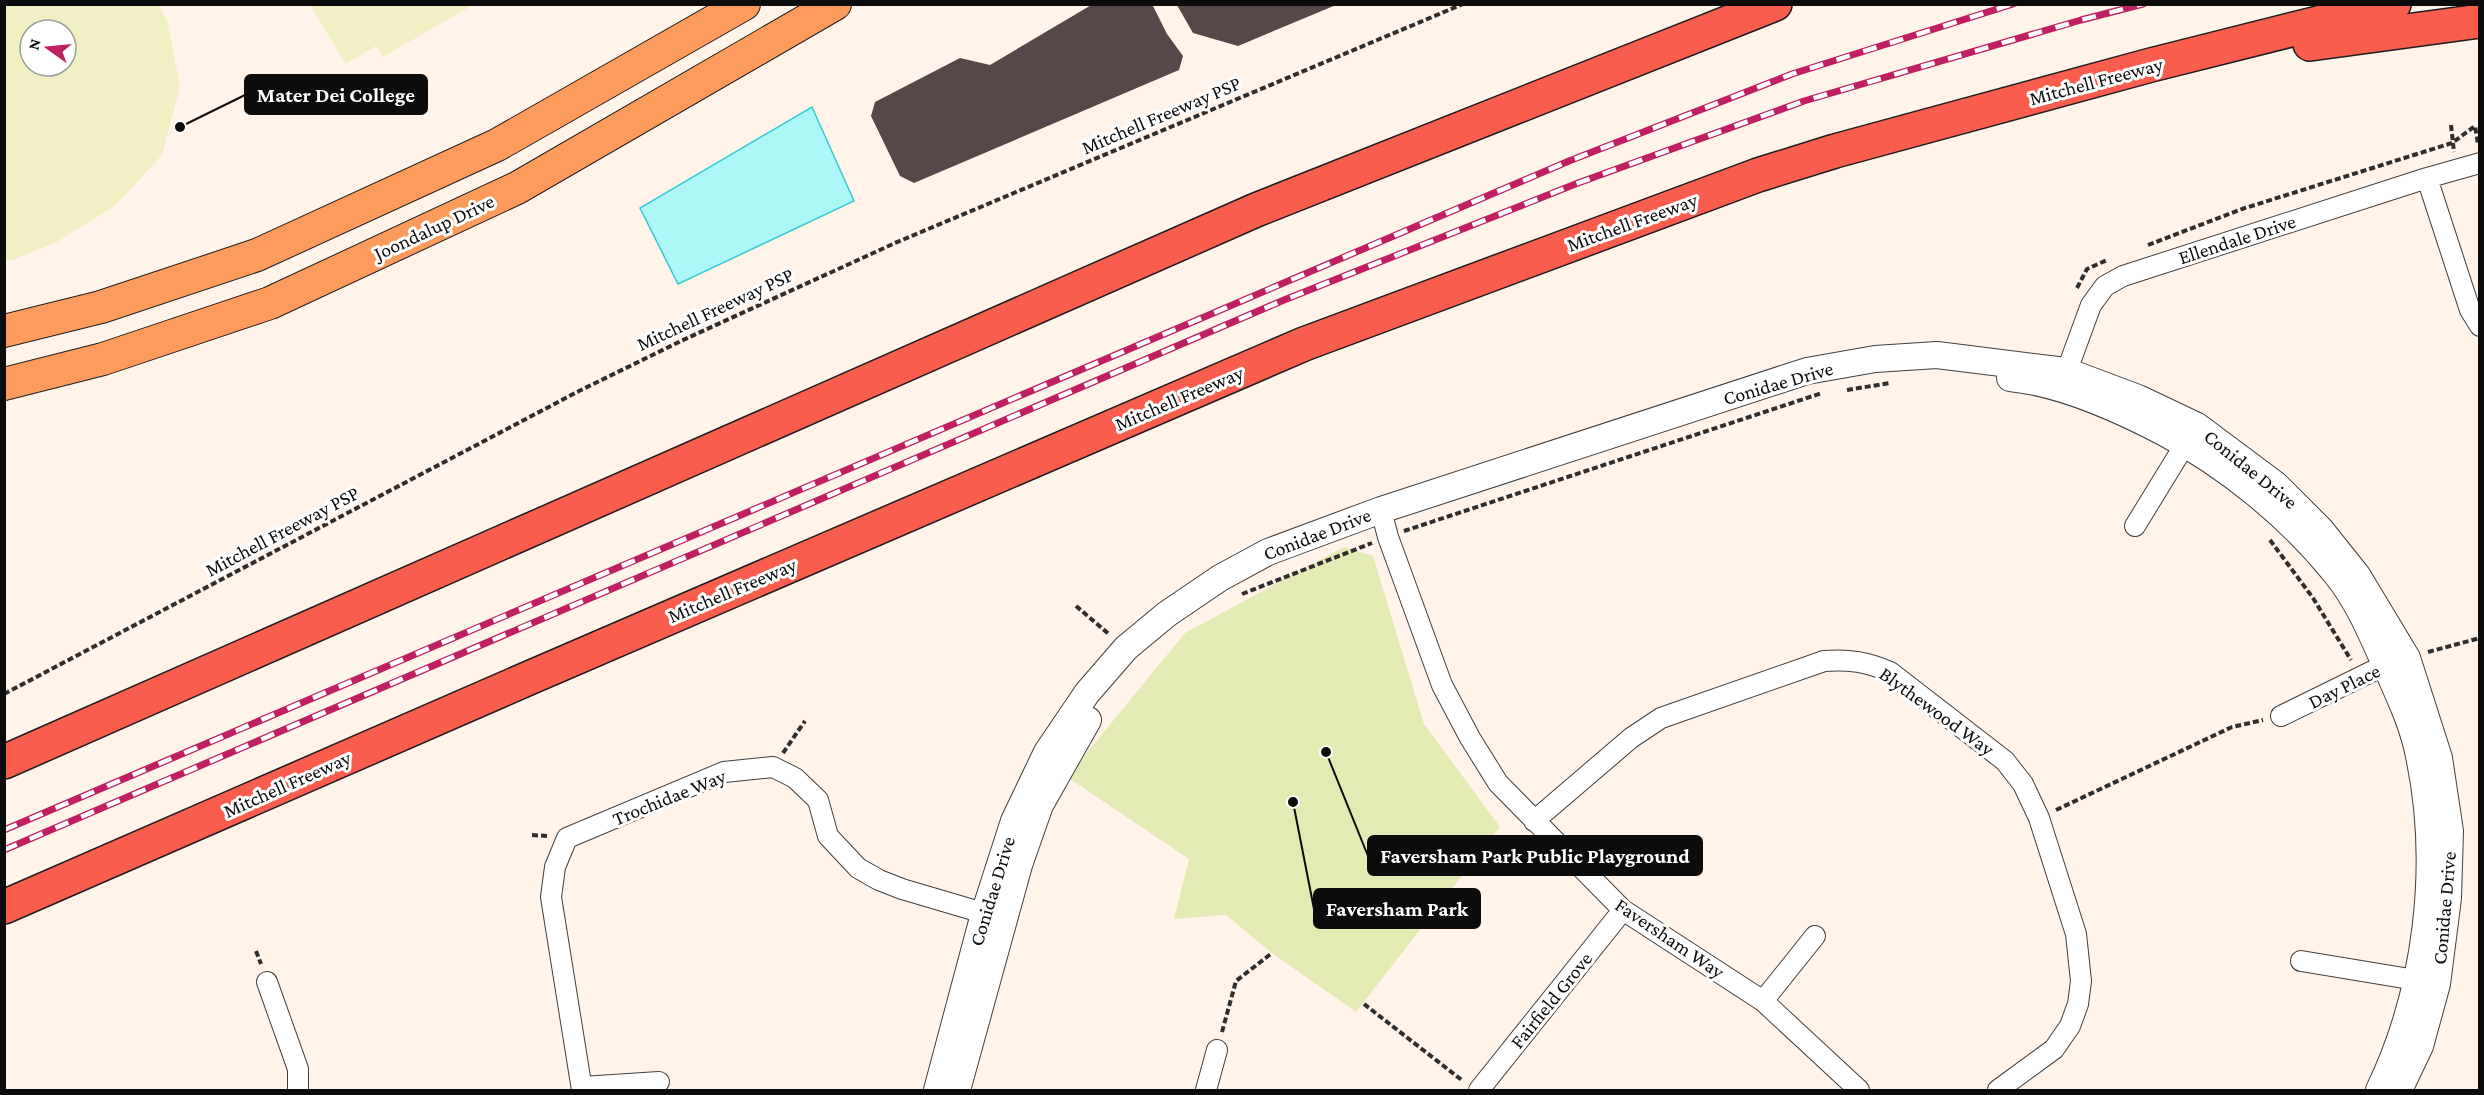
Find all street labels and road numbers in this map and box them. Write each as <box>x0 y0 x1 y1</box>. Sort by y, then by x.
street label: Mitchell Freeway <box>2027 52 2166 110</box>
street label: Mitchell Freeway PSP <box>1078 72 1244 159</box>
street label: Mitchell Freeway <box>1564 188 1701 257</box>
street label: Joondalup Drive <box>369 189 498 266</box>
street label: Ellendale Drive <box>2176 210 2299 268</box>
street label: Mitchell Freeway PSP <box>633 263 797 356</box>
street label: Conidae Drive <box>1720 357 1836 409</box>
street label: Mitchell Freeway <box>1112 361 1248 436</box>
street label: Conidae Drive <box>2200 425 2302 513</box>
street label: Mitchell Freeway PSP <box>202 481 363 582</box>
street label: Conidae Drive <box>1260 503 1374 565</box>
street label: Mitchell Freeway <box>665 553 801 628</box>
street label: Day Place <box>2305 659 2384 714</box>
street label: Blythewood Way <box>1875 662 1999 761</box>
street label: Mitchell Freeway <box>220 746 355 823</box>
street label: Trochidae Way <box>609 764 730 831</box>
street label: Conidae Drive <box>965 833 1019 948</box>
street label: Conidae Drive <box>2428 850 2460 965</box>
street label: Faversham Way <box>1611 893 1729 984</box>
street label: Fairfield Grove <box>1506 947 1597 1052</box>

